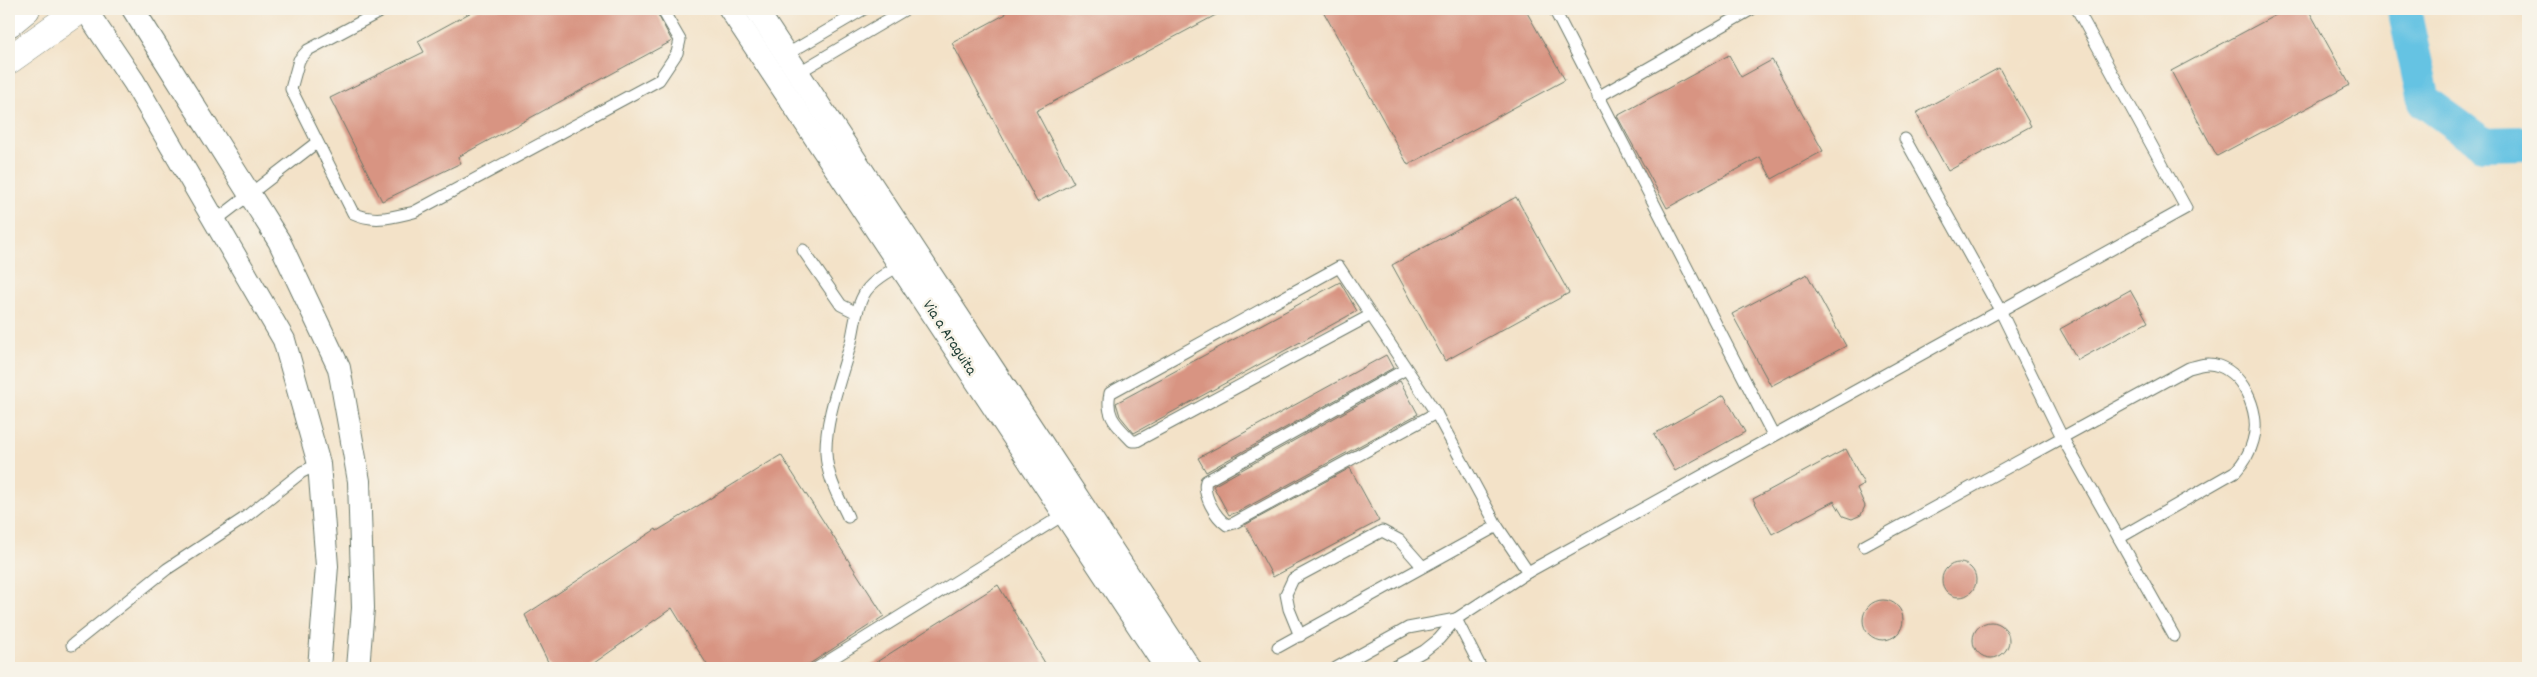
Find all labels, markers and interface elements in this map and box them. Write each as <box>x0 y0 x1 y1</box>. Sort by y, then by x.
street label: Via a Araguita <box>916 296 982 380</box>

